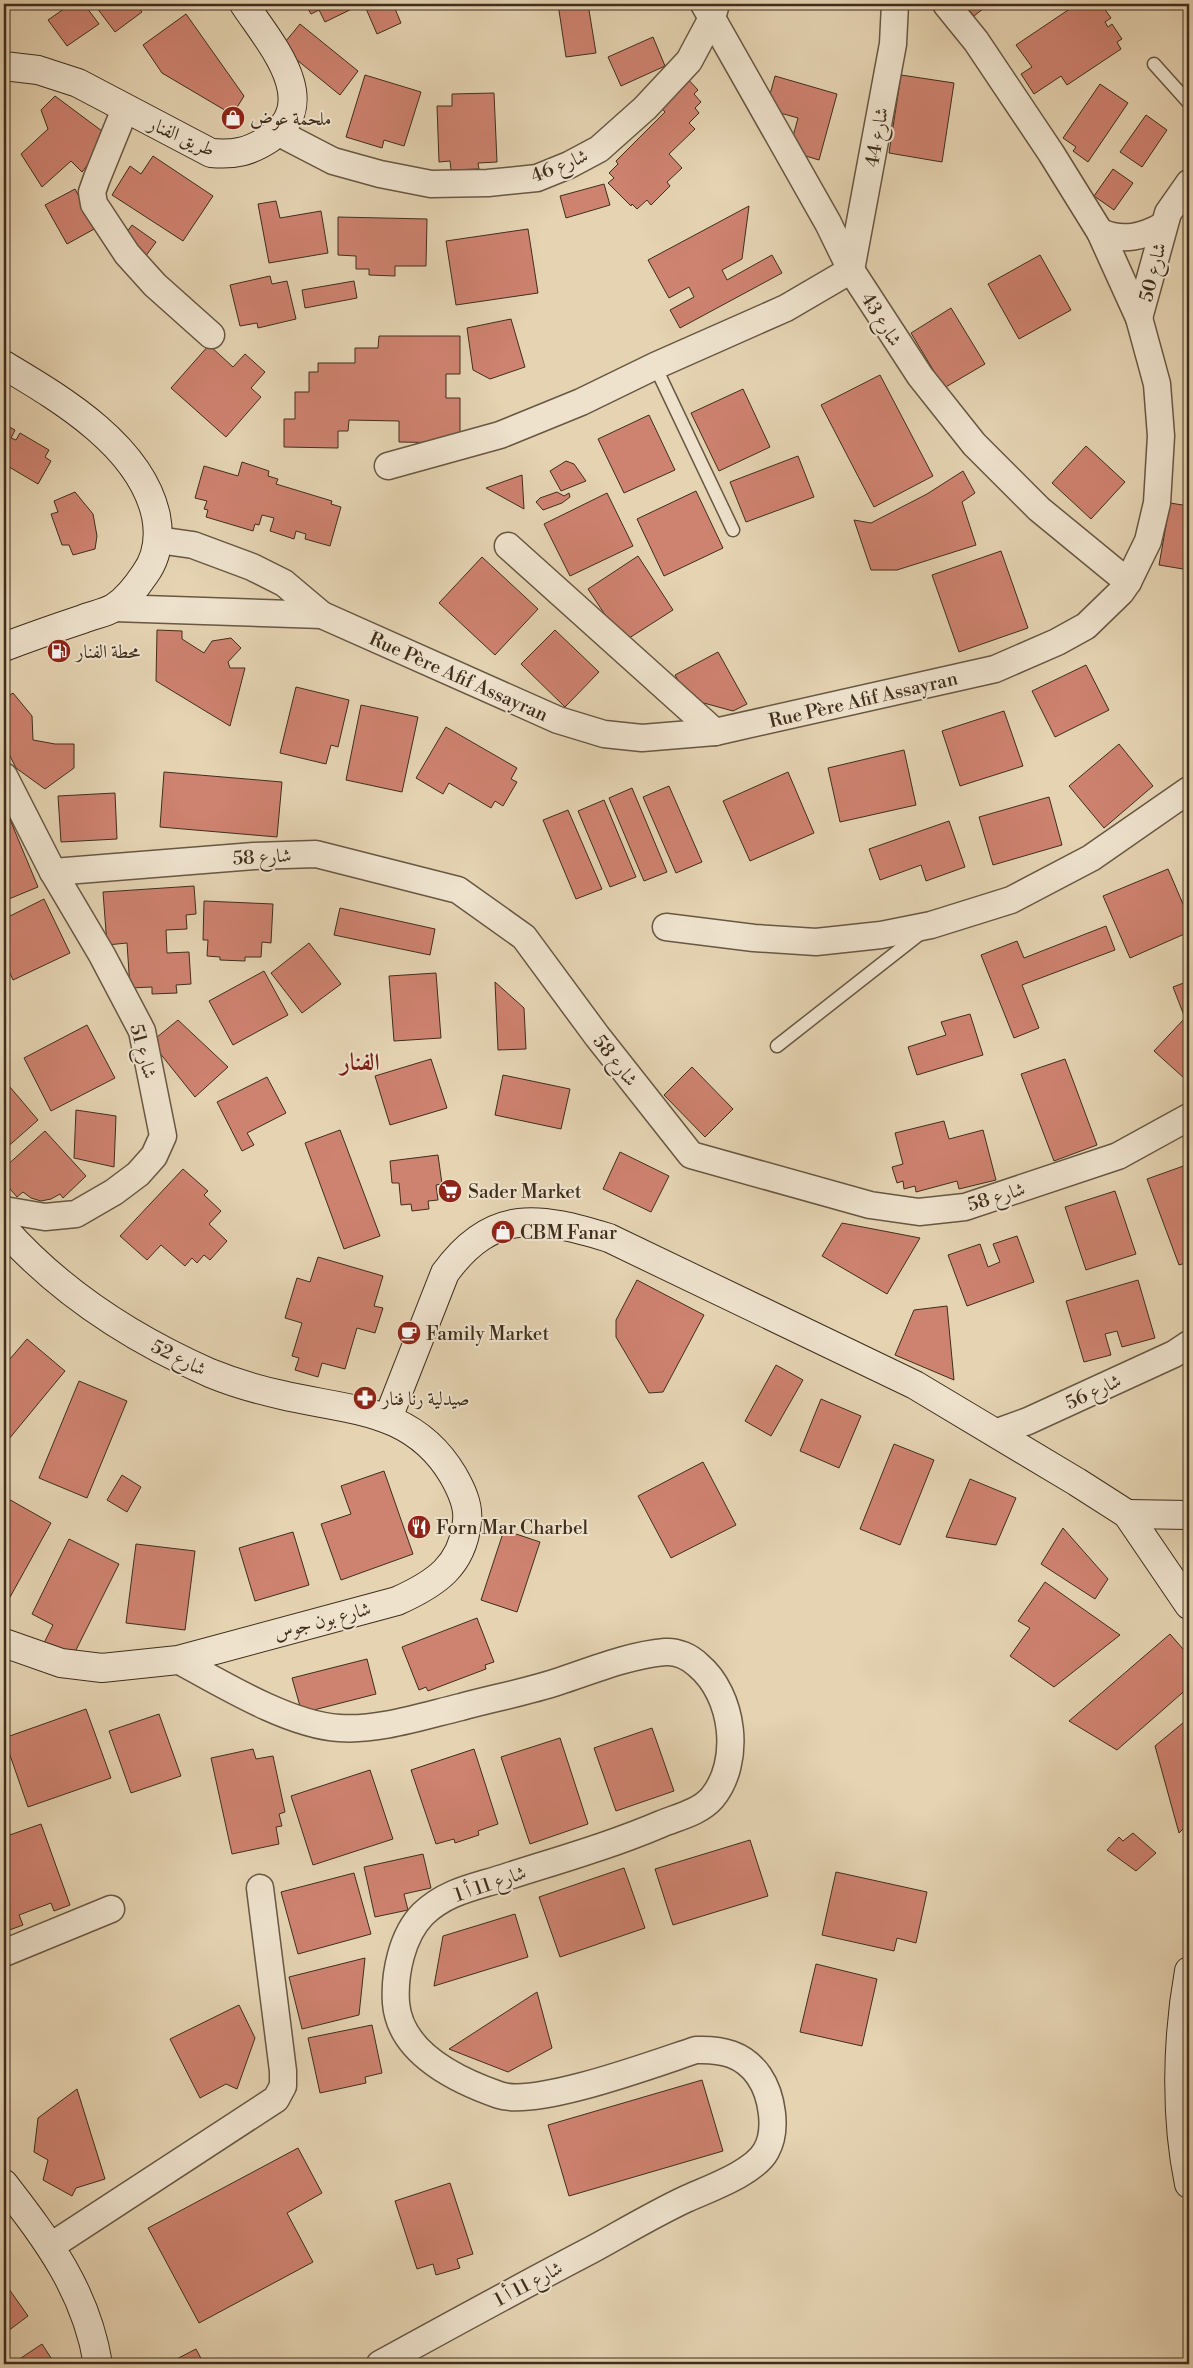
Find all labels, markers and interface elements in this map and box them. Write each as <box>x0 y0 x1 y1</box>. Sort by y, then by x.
shop icon: ملحمة عوض <box>220 105 246 131</box>
street label: شارع 44 <box>860 106 897 169</box>
place label: ملحمة عوض <box>250 107 331 131</box>
street label: طريق الفنار <box>143 111 218 162</box>
street label: شارع 46 <box>527 144 593 191</box>
street label: شارع 50 <box>1134 240 1175 305</box>
street label: شارع 43 <box>853 288 907 352</box>
street label: Rue Père Afif Assayran <box>365 627 552 727</box>
fuel station icon: محطة الفنار <box>46 638 72 664</box>
place label: محطة الفنار <box>74 640 141 664</box>
street label: Rue Père Afif Assayran <box>766 667 960 733</box>
street label: شارع 58 <box>232 843 292 874</box>
street label: شارع 51 <box>121 1021 162 1082</box>
street label: شارع 58 <box>585 1030 643 1093</box>
district label: الفنار <box>337 1048 380 1078</box>
street label: شارع 58 <box>965 1177 1029 1220</box>
supermarket icon: Sader Market <box>437 1178 463 1204</box>
place label: Sader Market <box>468 1180 582 1204</box>
shop icon: CBM Fanar <box>490 1219 516 1245</box>
place label: CBM Fanar <box>520 1221 617 1245</box>
cafe icon: Family Market <box>396 1320 422 1346</box>
place label: Family Market <box>426 1322 549 1346</box>
street label: شارع 52 <box>146 1334 210 1384</box>
street label: شارع 56 <box>1062 1369 1126 1418</box>
pharmacy icon: صيدلية رنا فنار <box>352 1385 378 1411</box>
place label: صيدلية رنا فنار <box>380 1387 470 1411</box>
restaurant icon: Forn Mar Charbel <box>406 1514 432 1540</box>
place label: Forn Mar Charbel <box>436 1516 589 1540</box>
street label: شارع بون جوس <box>271 1596 374 1648</box>
street label: شارع 11 أ 1 <box>451 1860 530 1910</box>
street label: شارع 11 أ 1 <box>490 2255 568 2315</box>

